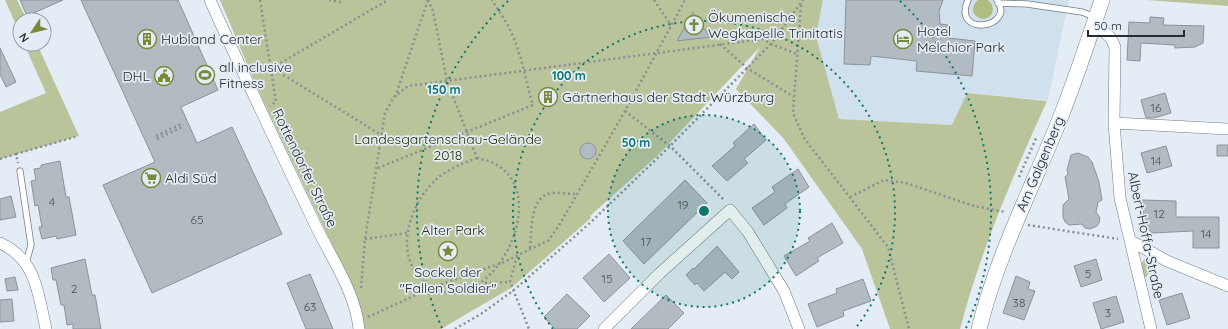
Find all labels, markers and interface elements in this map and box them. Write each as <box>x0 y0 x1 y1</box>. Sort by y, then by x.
place label: Ökumenische Wegkapelle Trinitatis <box>708 8 843 42</box>
north arrow <box>12 12 52 52</box>
scale bar <box>1088 12 1184 38</box>
church icon: Ökumenische Wegkapelle Trinitatis <box>683 14 705 36</box>
text: 50 m <box>1094 18 1122 33</box>
place label: Hotel Melchior Park <box>917 22 1005 56</box>
building icon: Hubland Center <box>136 28 158 50</box>
hotel icon: Hotel Melchior Park <box>892 28 914 50</box>
text: N <box>16 30 32 45</box>
place label: Hubland Center <box>161 30 263 48</box>
place label: all inclusive Fitness <box>219 58 292 92</box>
sports icon: all inclusive Fitness <box>194 64 216 86</box>
public building icon: DHL <box>153 65 175 87</box>
place label: DHL <box>122 67 151 85</box>
text: 100 m <box>552 68 586 83</box>
text: 150 m <box>427 82 461 97</box>
building icon: Gärtnerhaus der Stadt Würzburg <box>537 86 559 108</box>
place label: Gärtnerhaus der Stadt Würzburg <box>562 88 774 106</box>
house number: 16 <box>1151 100 1162 115</box>
street label: Rottendorfer Straße <box>268 106 342 230</box>
street label: Am Galgenberg <box>1012 114 1068 214</box>
park label: Landesgartenschau-Gelände 2018 <box>354 130 542 164</box>
text: 50 m <box>622 135 650 150</box>
house number: 14 <box>1151 153 1161 168</box>
supermarket icon: Aldi Süd <box>140 167 162 189</box>
place label: Aldi Süd <box>165 169 217 187</box>
street label: Albert-Hoffa-Straße <box>1124 170 1168 300</box>
house number: 4 <box>49 194 55 209</box>
house number: 19 <box>677 197 689 212</box>
centre of rings <box>697 204 711 218</box>
house number: 12 <box>1153 206 1165 221</box>
house number: 65 <box>191 212 204 227</box>
park label: Alter Park <box>421 221 485 239</box>
house number: 14 <box>1201 226 1211 241</box>
house number: 17 <box>641 234 651 249</box>
place icon: Sockel der "Fallen Soldier" <box>437 240 459 262</box>
place label: Sockel der "Fallen Soldier" <box>399 263 497 297</box>
house number: 5 <box>1085 266 1091 281</box>
house number: 15 <box>602 271 612 286</box>
house number: 2 <box>71 281 78 296</box>
house number: 38 <box>1013 295 1025 310</box>
house number: 63 <box>304 299 316 314</box>
house number: 3 <box>1105 305 1111 320</box>

